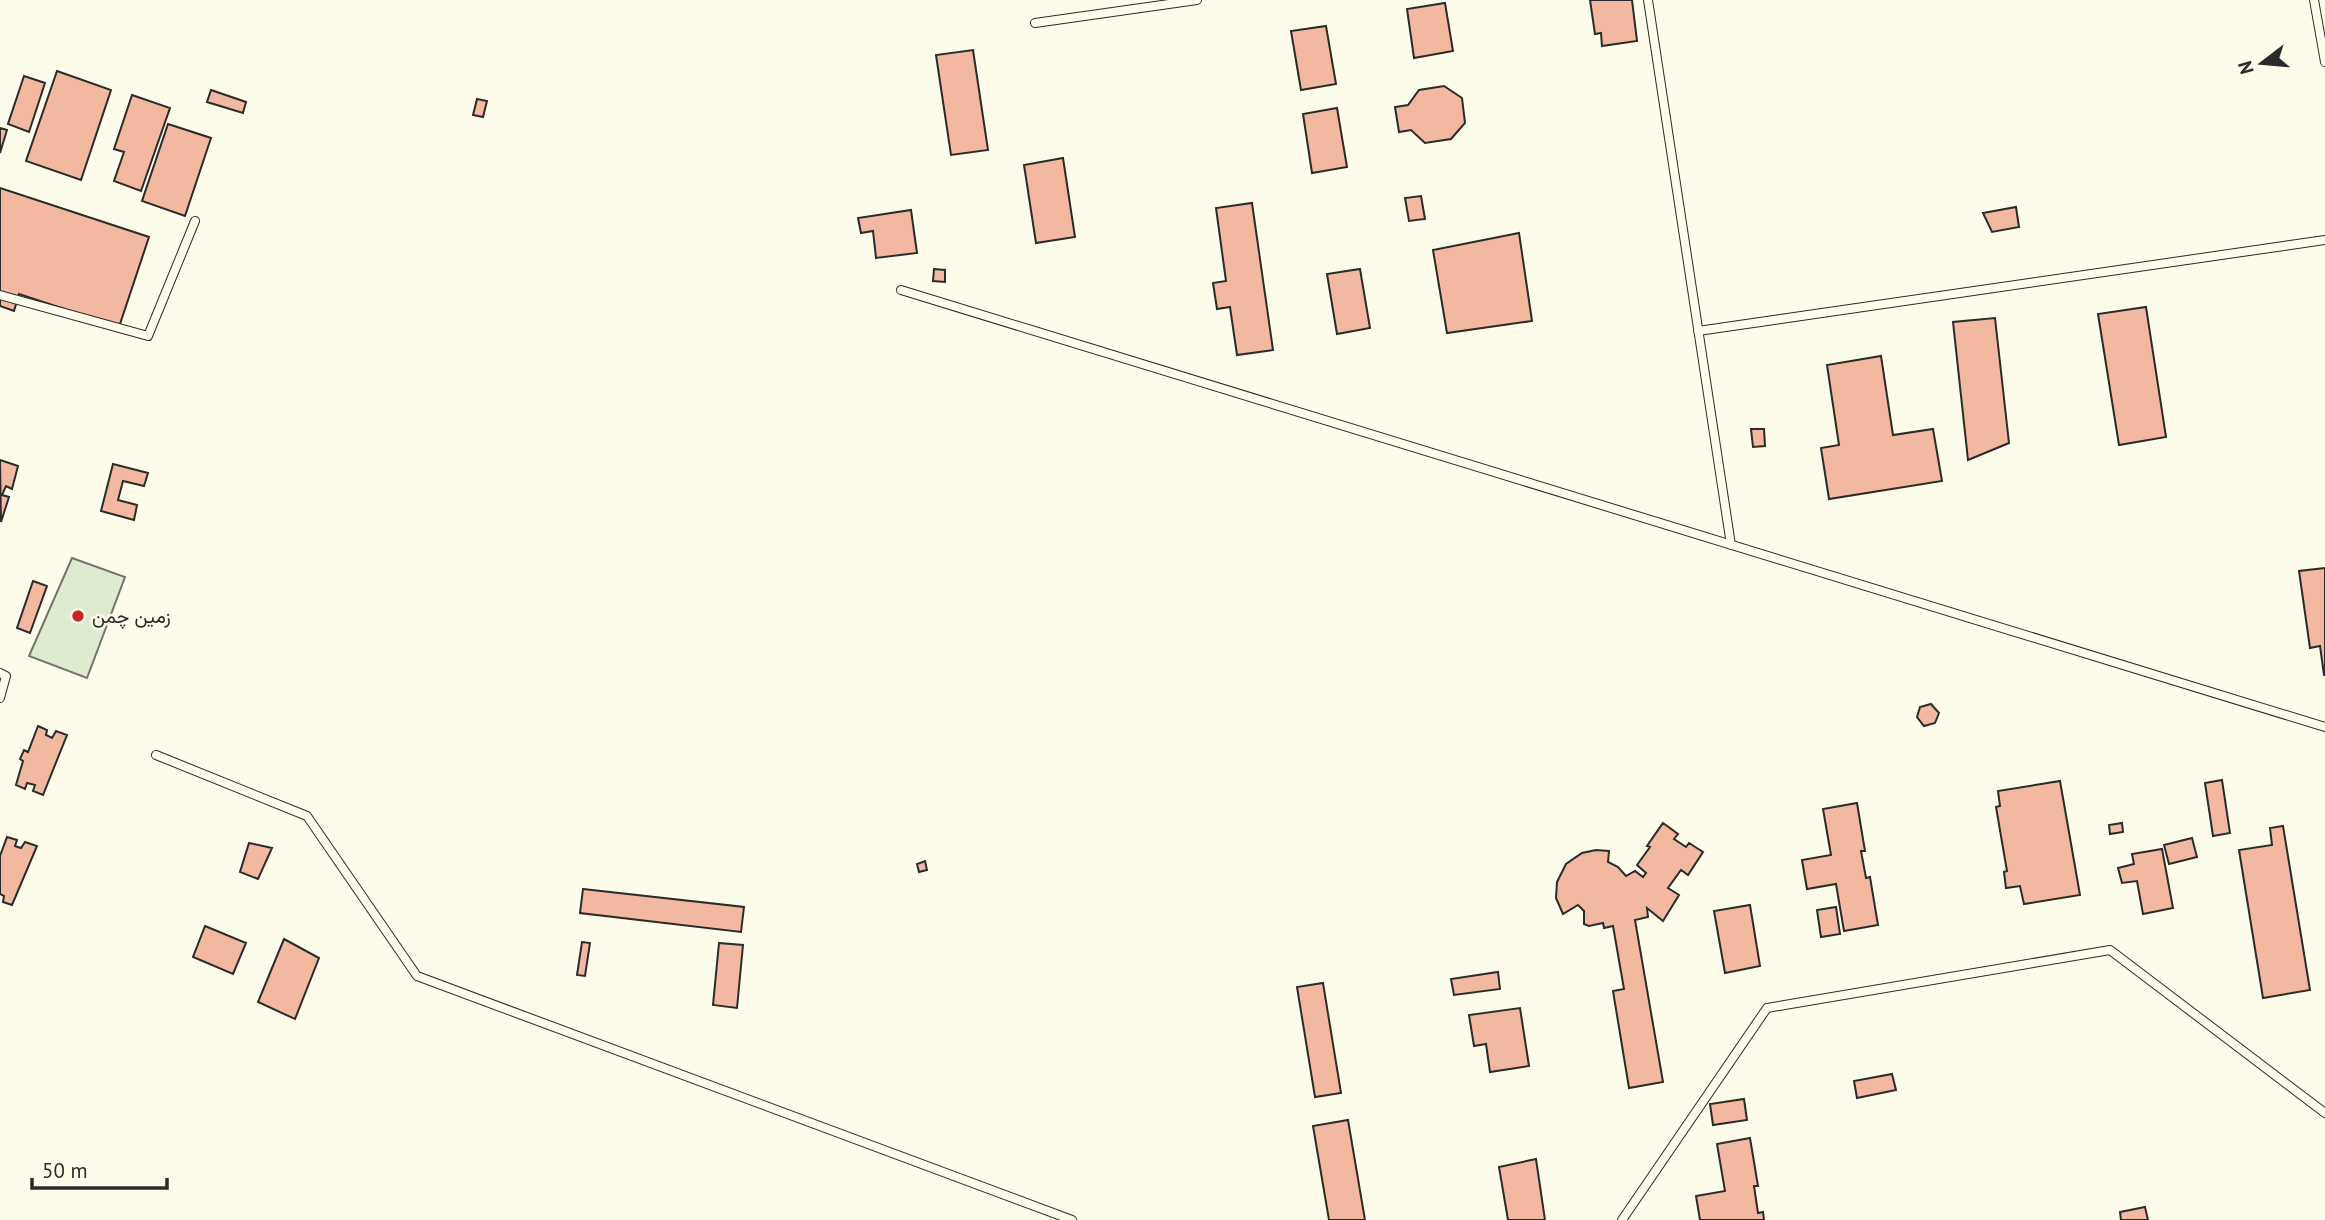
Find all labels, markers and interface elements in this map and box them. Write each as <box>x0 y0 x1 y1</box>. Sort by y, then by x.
north arrow <box>2227 28 2297 98</box>
text: N <box>2232 58 2259 77</box>
place label: زمین چمن <box>92 604 171 630</box>
marker: زمین چمن <box>70 608 86 624</box>
scale bar <box>32 1146 166 1190</box>
text: 50 m <box>42 1157 88 1184</box>

